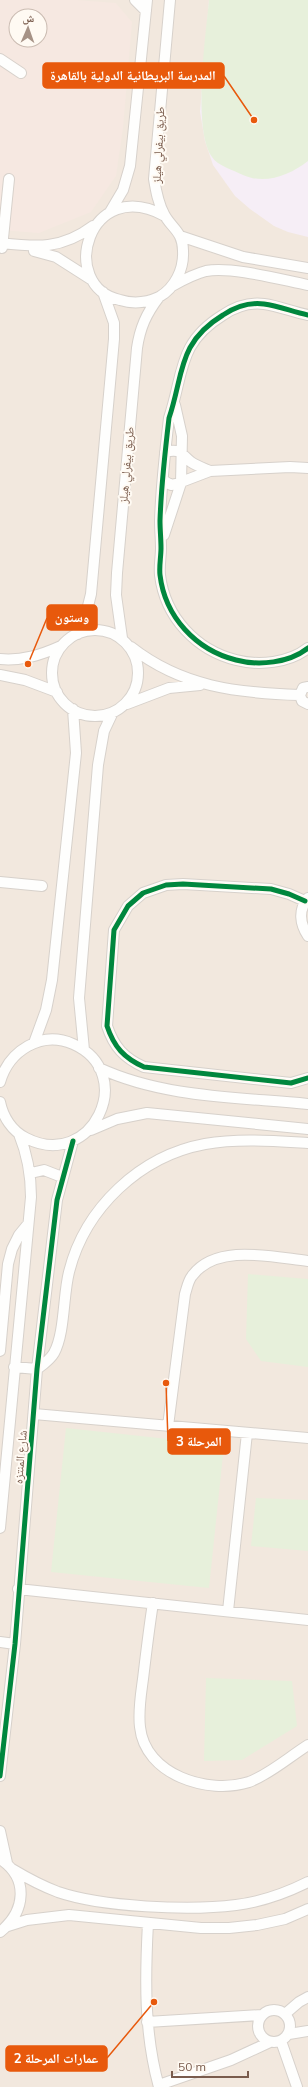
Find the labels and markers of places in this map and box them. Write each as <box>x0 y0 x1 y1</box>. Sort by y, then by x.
callout: المدرسة البريطانية الدولية بالقاهرة <box>43 63 224 88</box>
callout: وستون <box>47 605 97 630</box>
callout: المرحلة 3 <box>168 1429 230 1454</box>
callout: عمارات المرحلة 2 <box>6 2046 107 2071</box>

